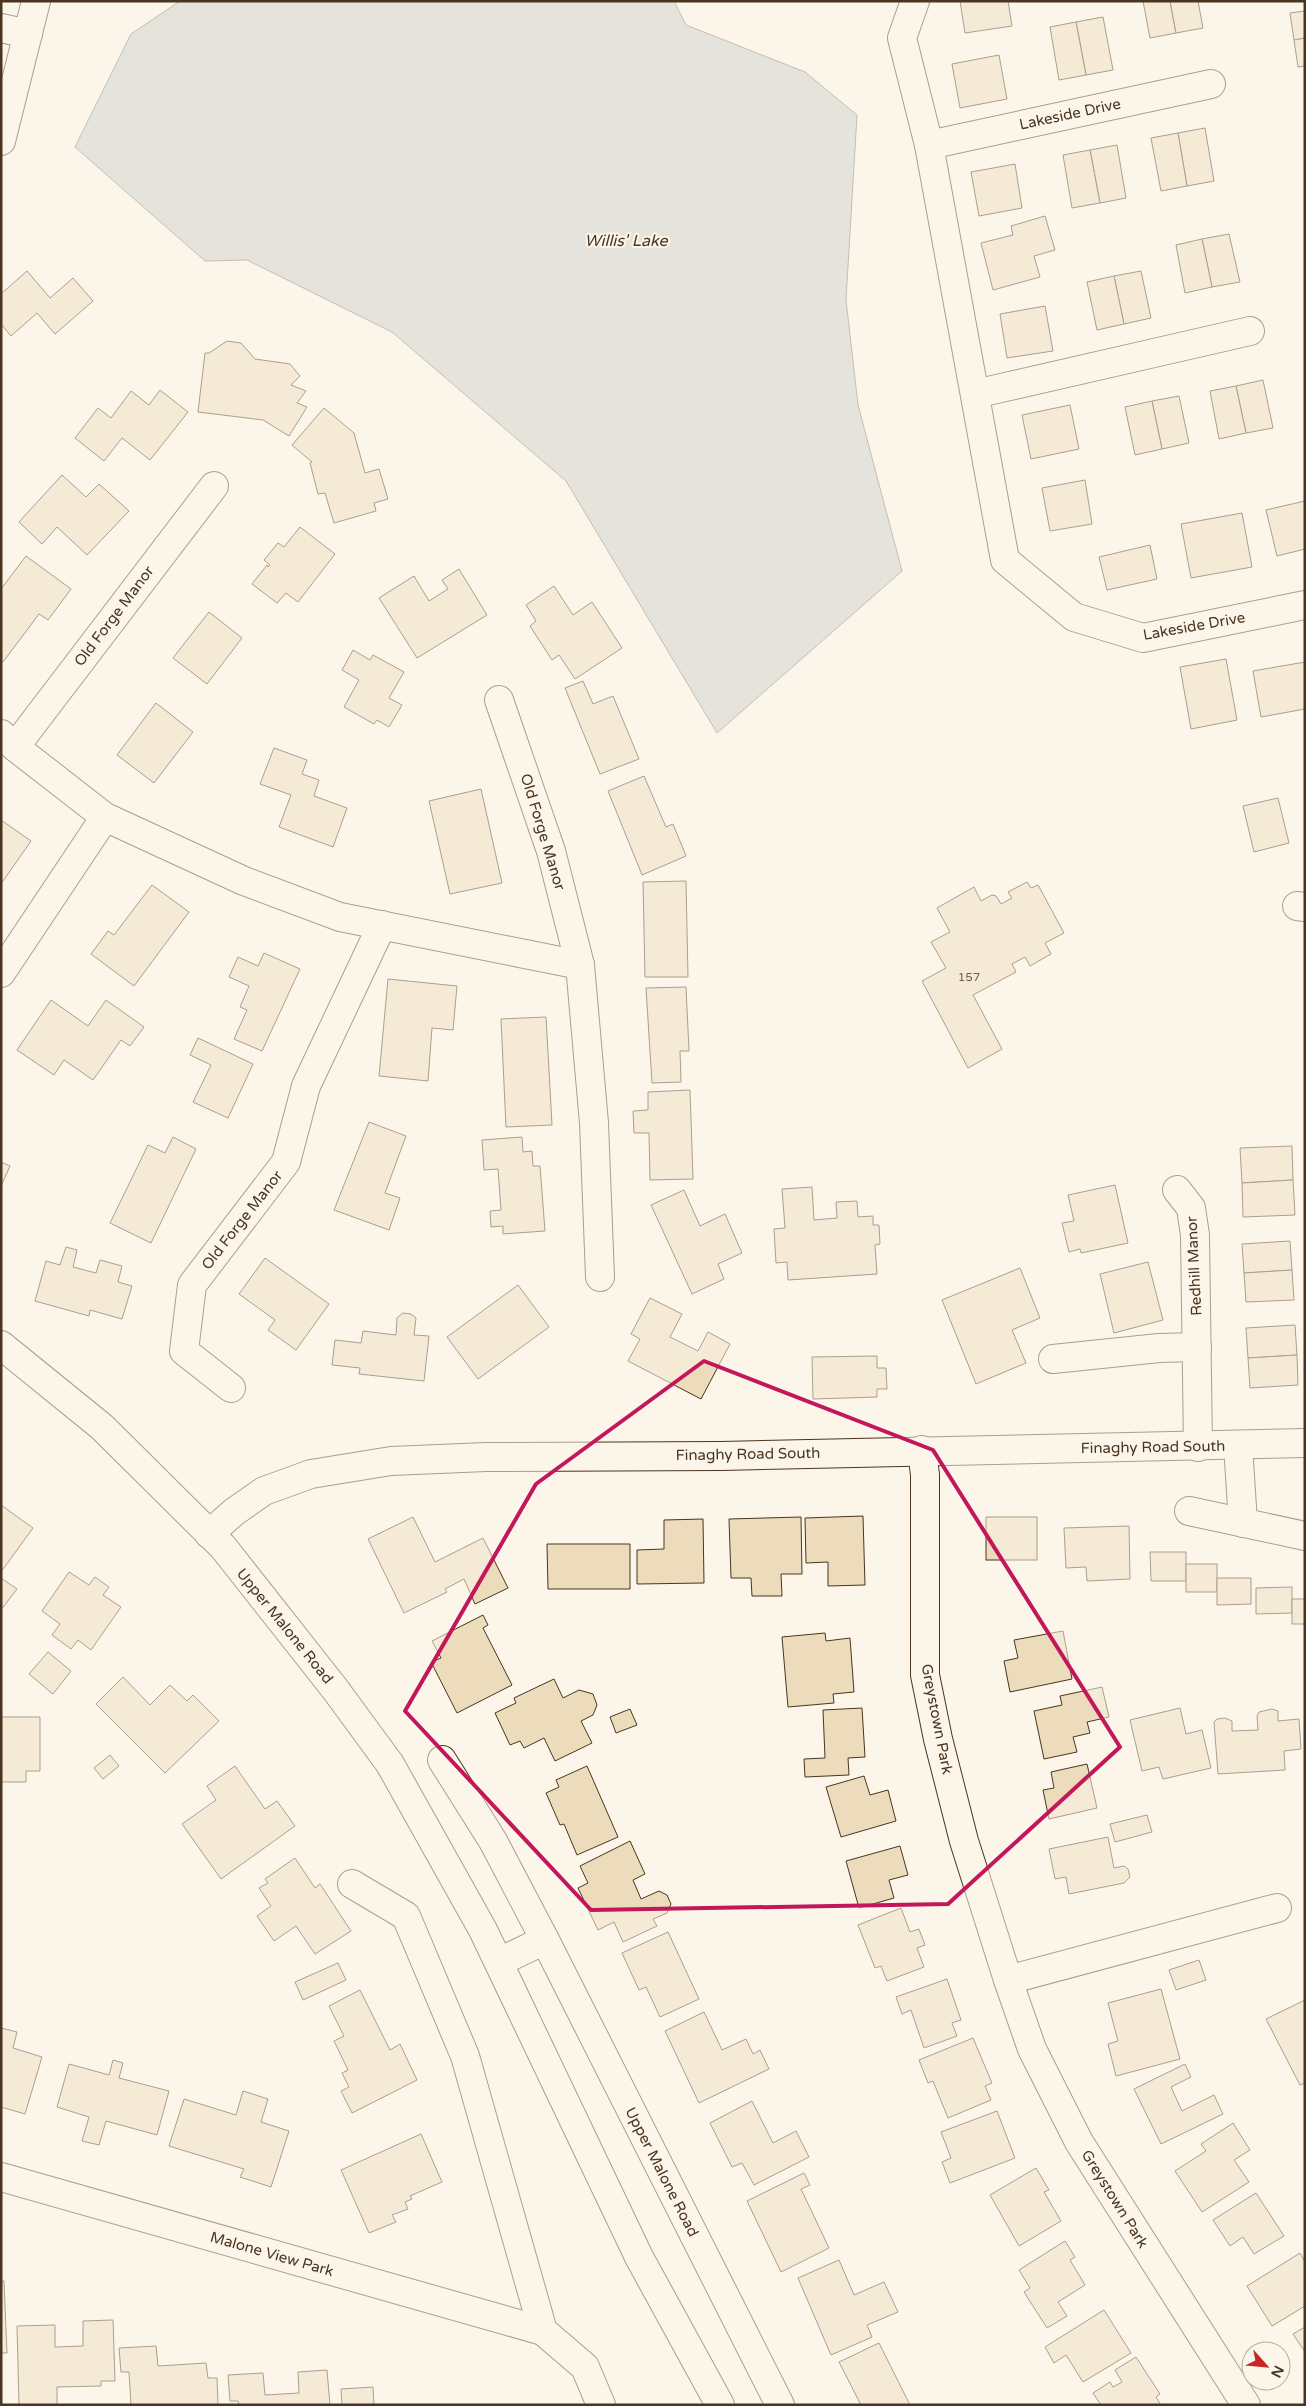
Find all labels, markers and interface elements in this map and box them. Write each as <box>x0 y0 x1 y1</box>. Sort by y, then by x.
street label: Lakeside Drive <box>1018 94 1122 134</box>
water label: Willis' Lake <box>584 231 669 251</box>
street label: Old Forge Manor <box>70 562 158 670</box>
street label: Lakeside Drive <box>1142 608 1246 644</box>
street label: Old Forge Manor <box>517 771 569 893</box>
house number: 157 <box>958 970 980 984</box>
street label: Old Forge Manor <box>198 1167 287 1273</box>
street label: Redhill Manor <box>1182 1215 1206 1316</box>
street label: Finaghy Road South <box>1081 1437 1225 1457</box>
street label: Finaghy Road South <box>676 1444 820 1464</box>
street label: Upper Malone Road <box>233 1565 337 1687</box>
street label: Greystown Park <box>917 1662 957 1776</box>
street label: Upper Malone Road <box>621 2104 703 2240</box>
street label: Greystown Park <box>1078 2147 1152 2251</box>
street label: Malone View Park <box>208 2228 336 2280</box>
north arrow <box>1241 2341 1291 2391</box>
text: N <box>1267 2363 1287 2381</box>

